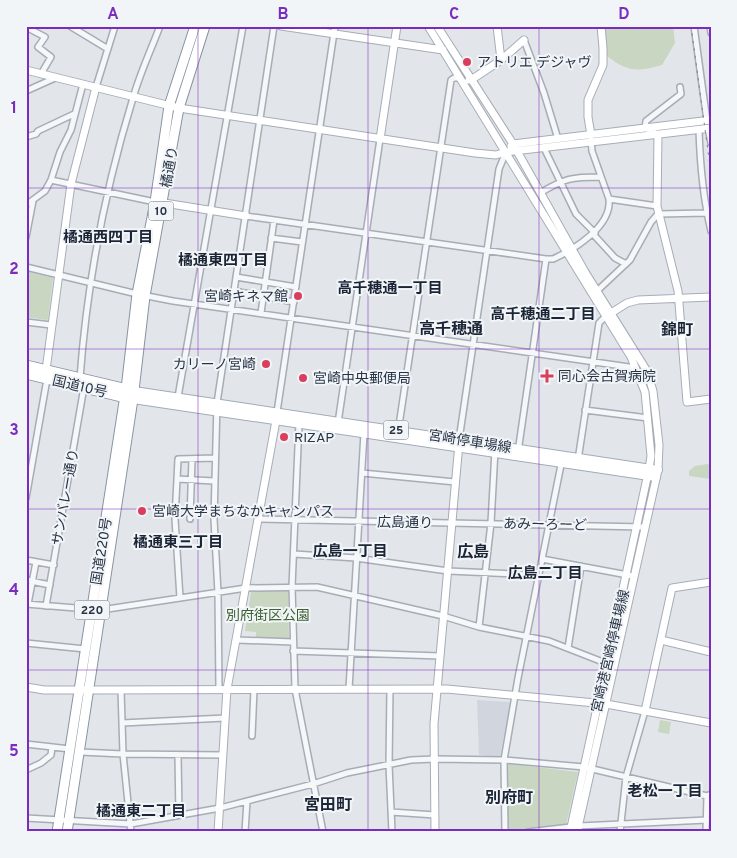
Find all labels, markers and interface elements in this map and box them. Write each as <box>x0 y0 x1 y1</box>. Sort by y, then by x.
text: A <box>107 5 119 25</box>
text: B <box>277 5 289 25</box>
text: C <box>449 5 459 25</box>
text: D <box>618 5 630 25</box>
place label: アトリエ デジャヴ <box>477 55 592 72</box>
marker: アトリエ デジャヴ <box>461 56 473 68</box>
text: 1 <box>11 99 17 119</box>
street label: 橘通り <box>158 145 182 189</box>
road number: 10 <box>148 202 174 220</box>
district label: 橘通西四丁目 <box>63 229 153 248</box>
district label: 橘通東四丁目 <box>178 252 268 271</box>
text: 2 <box>9 260 19 280</box>
district label: 高千穂通一丁目 <box>337 280 443 299</box>
place label: 宮崎キネマ館 <box>204 289 288 306</box>
marker: 宮崎キネマ館 <box>292 290 304 302</box>
district label: 高千穂通二丁目 <box>490 306 596 325</box>
district label: 高千穂通 <box>419 320 483 340</box>
district label: 錦町 <box>661 321 693 341</box>
place label: カリーノ宮崎 <box>173 357 256 374</box>
marker: カリーノ宮崎 <box>260 358 272 370</box>
marker: 同心会古賀病院 <box>540 369 554 383</box>
place label: 同心会古賀病院 <box>558 369 656 386</box>
place label: 宮崎中央郵便局 <box>313 371 411 388</box>
marker: 宮崎中央郵便局 <box>297 372 309 384</box>
street label: 国道10号 <box>50 373 109 402</box>
road number: 25 <box>384 420 408 440</box>
text: 3 <box>9 421 19 441</box>
street label: 宮崎停車場線 <box>427 428 513 457</box>
place label: RIZAP <box>294 430 334 447</box>
marker: RIZAP <box>278 431 290 443</box>
street label: サンバレー通り <box>50 448 83 547</box>
place label: 宮崎大学まちなかキャンパス <box>152 504 334 521</box>
marker: 宮崎大学まちなかキャンパス <box>136 505 148 517</box>
street label: 広島通り <box>377 515 433 532</box>
street label: 国道220号 <box>89 516 116 586</box>
street label: あみーろーど <box>503 516 587 535</box>
district label: 橘通東三丁目 <box>133 534 223 553</box>
district label: 広島一丁目 <box>312 542 388 562</box>
district label: 広島 <box>457 543 489 563</box>
district label: 広島二丁目 <box>507 564 583 584</box>
text: 4 <box>9 581 19 601</box>
street label: 宮崎港宮崎停車場線 <box>589 588 634 715</box>
road number: 220 <box>74 600 110 620</box>
park label: 別府街区公園 <box>226 608 310 625</box>
text: 5 <box>9 742 19 762</box>
district label: 老松一丁目 <box>627 783 703 802</box>
district label: 別府町 <box>485 789 533 809</box>
district label: 宮田町 <box>304 796 352 816</box>
district label: 橘通東二丁目 <box>96 803 186 822</box>

